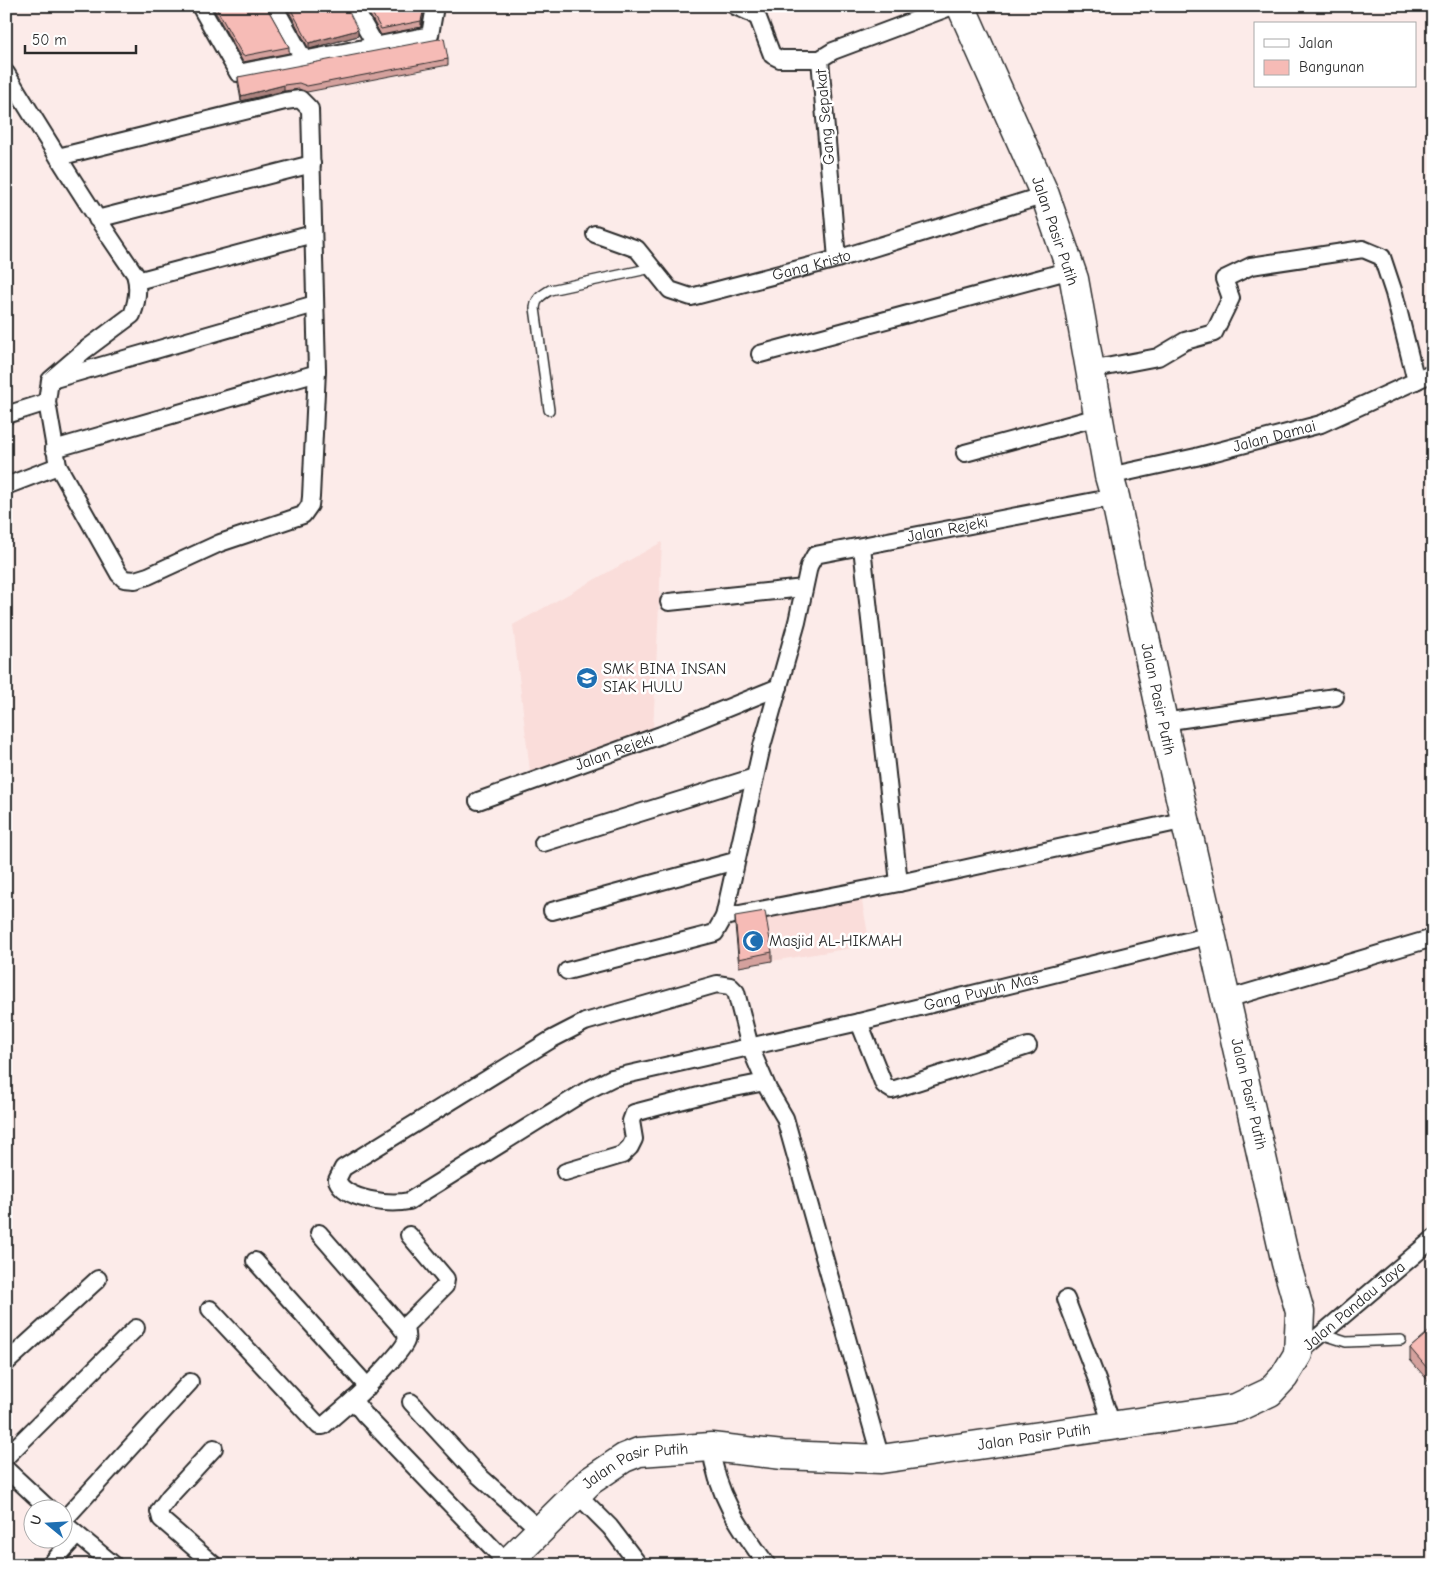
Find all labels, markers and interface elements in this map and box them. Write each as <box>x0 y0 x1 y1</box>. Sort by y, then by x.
scale bar <box>25 22 136 54</box>
legend <box>1254 22 1416 88</box>
text: 50 m <box>32 31 67 49</box>
text: Jalan <box>1299 34 1333 52</box>
text: Bangunan <box>1299 58 1364 76</box>
street label: Gang Sepakat <box>812 68 838 166</box>
street label: Jalan Pasir Putih <box>1028 174 1082 288</box>
street label: Gang Kristo <box>770 246 853 284</box>
street label: Jalan Damai <box>1231 417 1318 456</box>
street label: Jalan Rejeki <box>906 513 990 546</box>
street label: Jalan Pasir Putih <box>1137 641 1179 757</box>
place label: SMK BINA INSAN SIAK HULU <box>603 660 726 696</box>
school or university icon: SMK BINA INSAN SIAK HULU <box>575 666 599 690</box>
street label: Jalan Rejeki <box>573 729 656 774</box>
mosque icon: Masjid AL-HIKMAH <box>741 929 765 953</box>
place label: Masjid AL-HIKMAH <box>769 932 902 950</box>
street label: Gang Puyuh Mas <box>922 969 1040 1015</box>
street label: Jalan Pasir Putih <box>1227 1036 1271 1152</box>
street label: Jalan Pandau Jaya <box>1300 1258 1409 1354</box>
street label: Jalan Pasir Putih <box>976 1420 1092 1454</box>
street label: Jalan Pasir Putih <box>578 1440 689 1493</box>
north arrow <box>22 1498 72 1548</box>
text: U <box>27 1513 46 1527</box>

